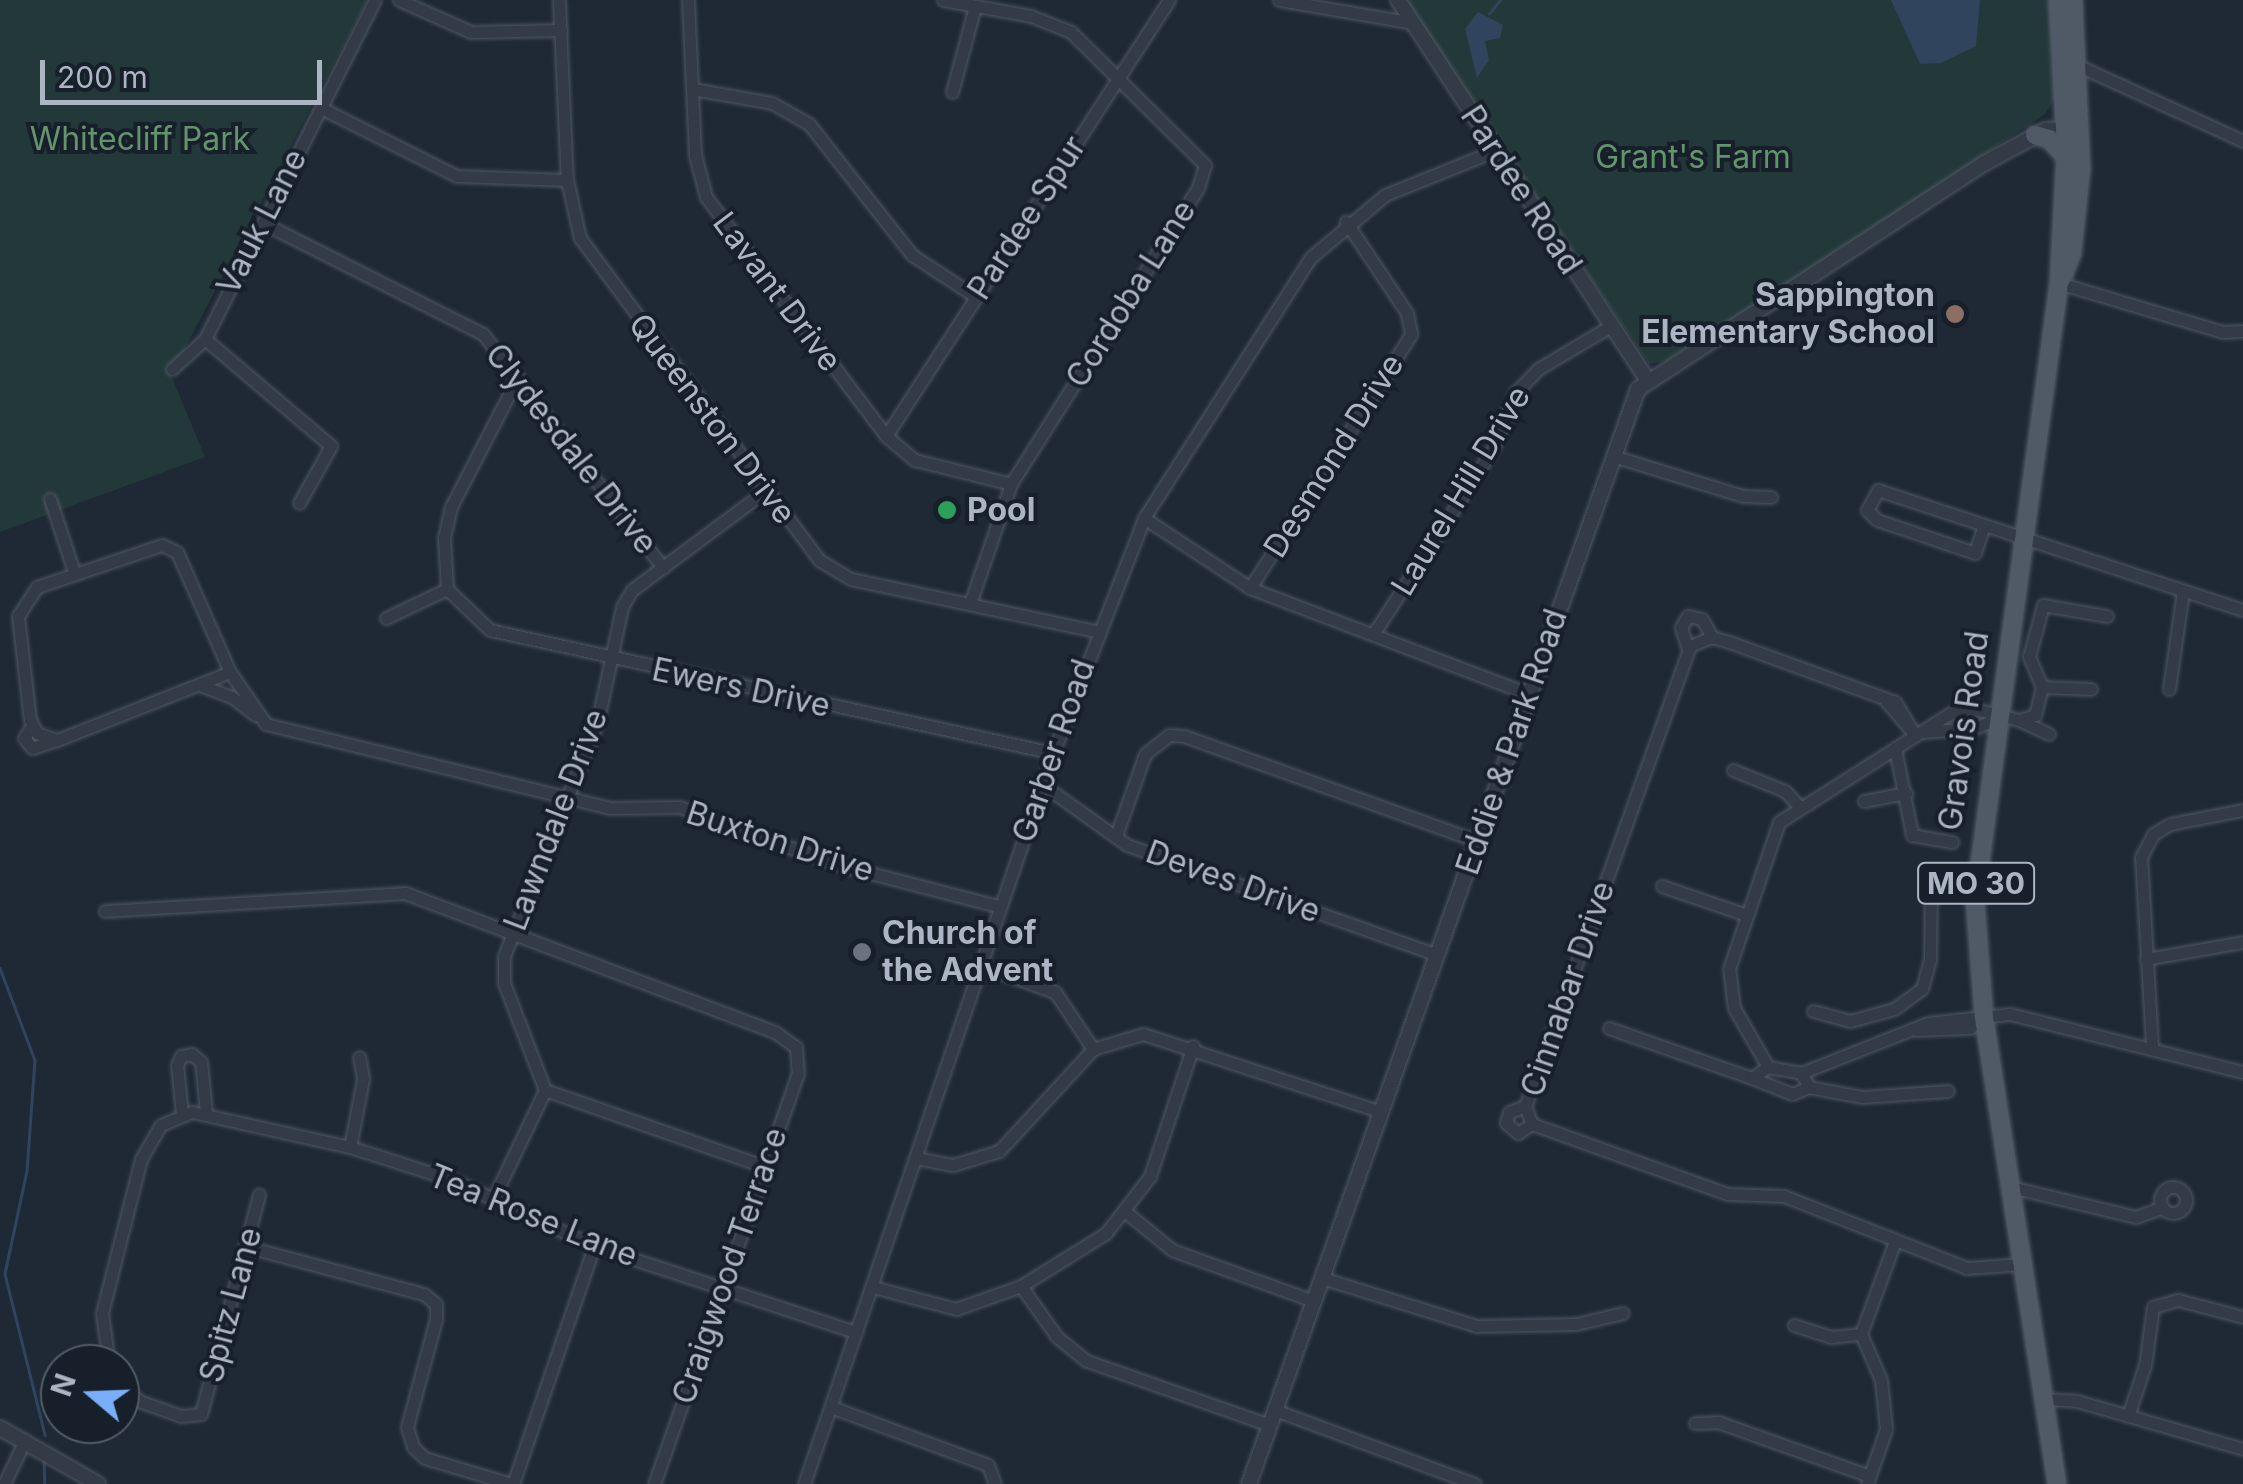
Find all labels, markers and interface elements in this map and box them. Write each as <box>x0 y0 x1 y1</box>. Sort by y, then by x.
scale bar <box>45 40 328 102</box>
text: 200 m <box>57 59 148 95</box>
street label: Pardee Road <box>1452 99 1590 281</box>
park label: Whitecliff Park <box>30 120 250 158</box>
street label: Pardee Spur <box>960 129 1094 307</box>
park label: Grant's Farm <box>1595 138 1791 176</box>
street label: Vauk Lane <box>209 143 315 301</box>
street label: Cordoba Lane <box>1058 193 1204 395</box>
street label: Lavant Drive <box>705 205 849 379</box>
place label: Sappington Elementary School <box>1641 277 1935 352</box>
marker: Sappington Elementary School <box>1944 303 1966 325</box>
street label: Queenston Drive <box>620 306 804 532</box>
street label: Clydesdale Drive <box>477 336 665 562</box>
street label: Desmond Drive <box>1256 347 1412 565</box>
street label: Laurel Hill Drive <box>1383 379 1539 603</box>
place label: Pool <box>967 491 1035 529</box>
marker: Pool <box>936 499 958 521</box>
street label: Eddie & Park Road <box>1449 604 1575 880</box>
street label: Gravois Road <box>1931 629 1997 833</box>
street label: Ewers Drive <box>649 650 833 726</box>
street label: Garber Road <box>1005 655 1103 847</box>
street label: Lawndale Drive <box>496 704 616 936</box>
street label: Buxton Drive <box>682 794 878 890</box>
street label: Deves Drive <box>1141 833 1325 931</box>
road number: MO 30 <box>1916 858 2036 908</box>
street label: Cinnabar Drive <box>1513 876 1623 1102</box>
place label: Church of the Advent <box>882 915 1053 990</box>
marker: Church of the Advent <box>851 941 873 963</box>
street label: Craigwood Terrace <box>665 1123 795 1409</box>
street label: Tea Rose Lane <box>423 1157 643 1275</box>
street label: Spitz Lane <box>192 1223 270 1387</box>
north arrow <box>40 1344 140 1444</box>
text: N <box>44 1369 83 1401</box>

